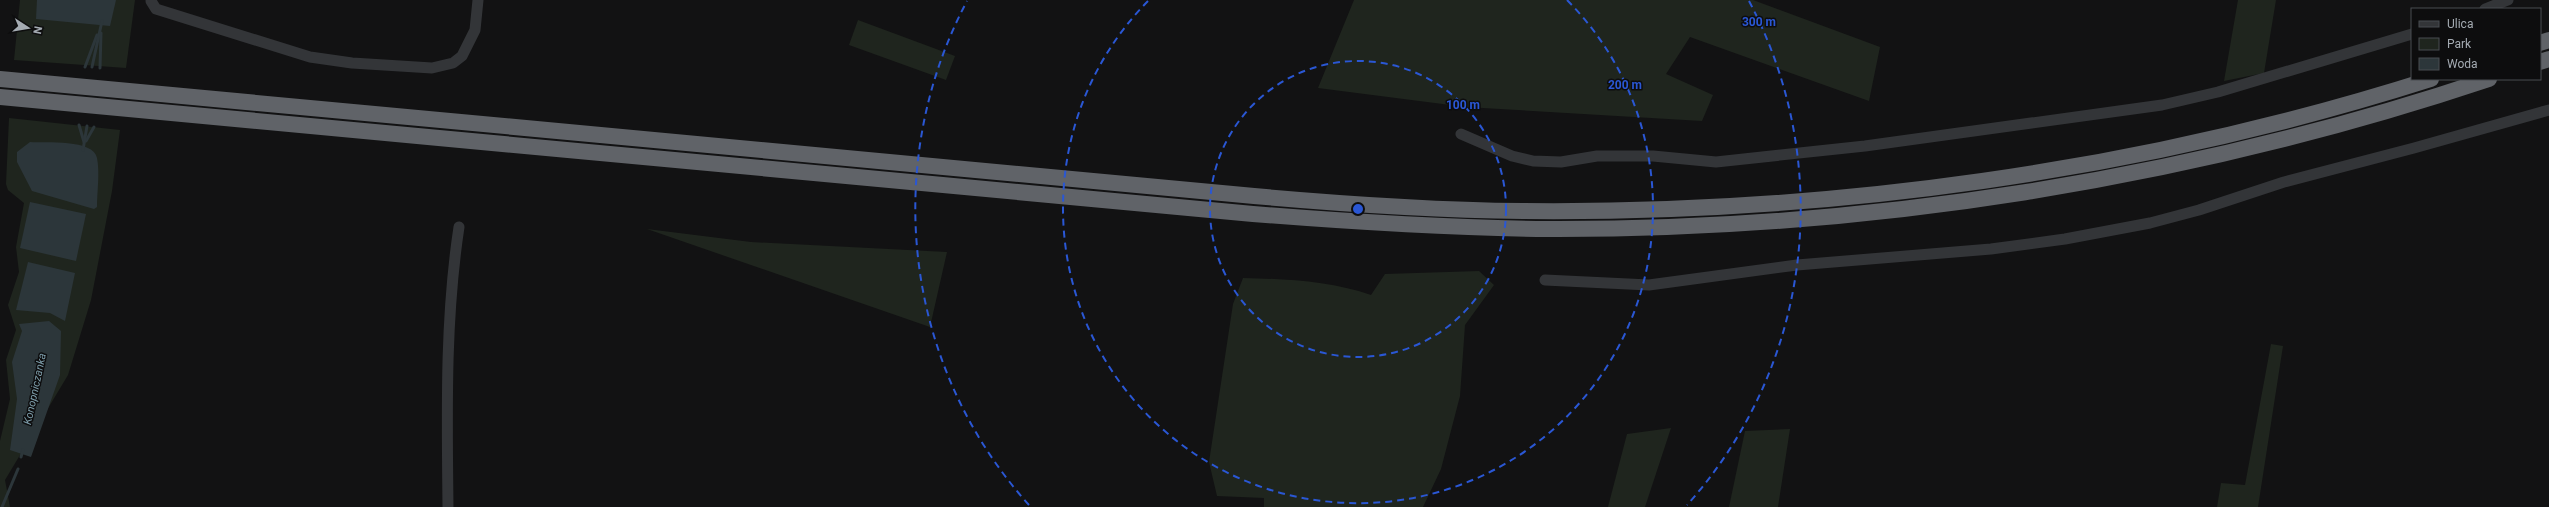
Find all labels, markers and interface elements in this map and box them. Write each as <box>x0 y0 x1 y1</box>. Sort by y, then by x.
north arrow <box>8 8 48 48</box>
legend <box>2411 8 2541 80</box>
text: 300 m <box>1742 15 1776 29</box>
text: Ulica <box>2447 17 2473 31</box>
text: N <box>30 25 44 35</box>
text: Park <box>2447 37 2472 51</box>
text: Woda <box>2447 57 2478 71</box>
text: 200 m <box>1608 78 1642 92</box>
text: 100 m <box>1446 98 1480 112</box>
centre of rings <box>1351 202 1365 216</box>
water label: Konopniczanka <box>21 352 49 426</box>

